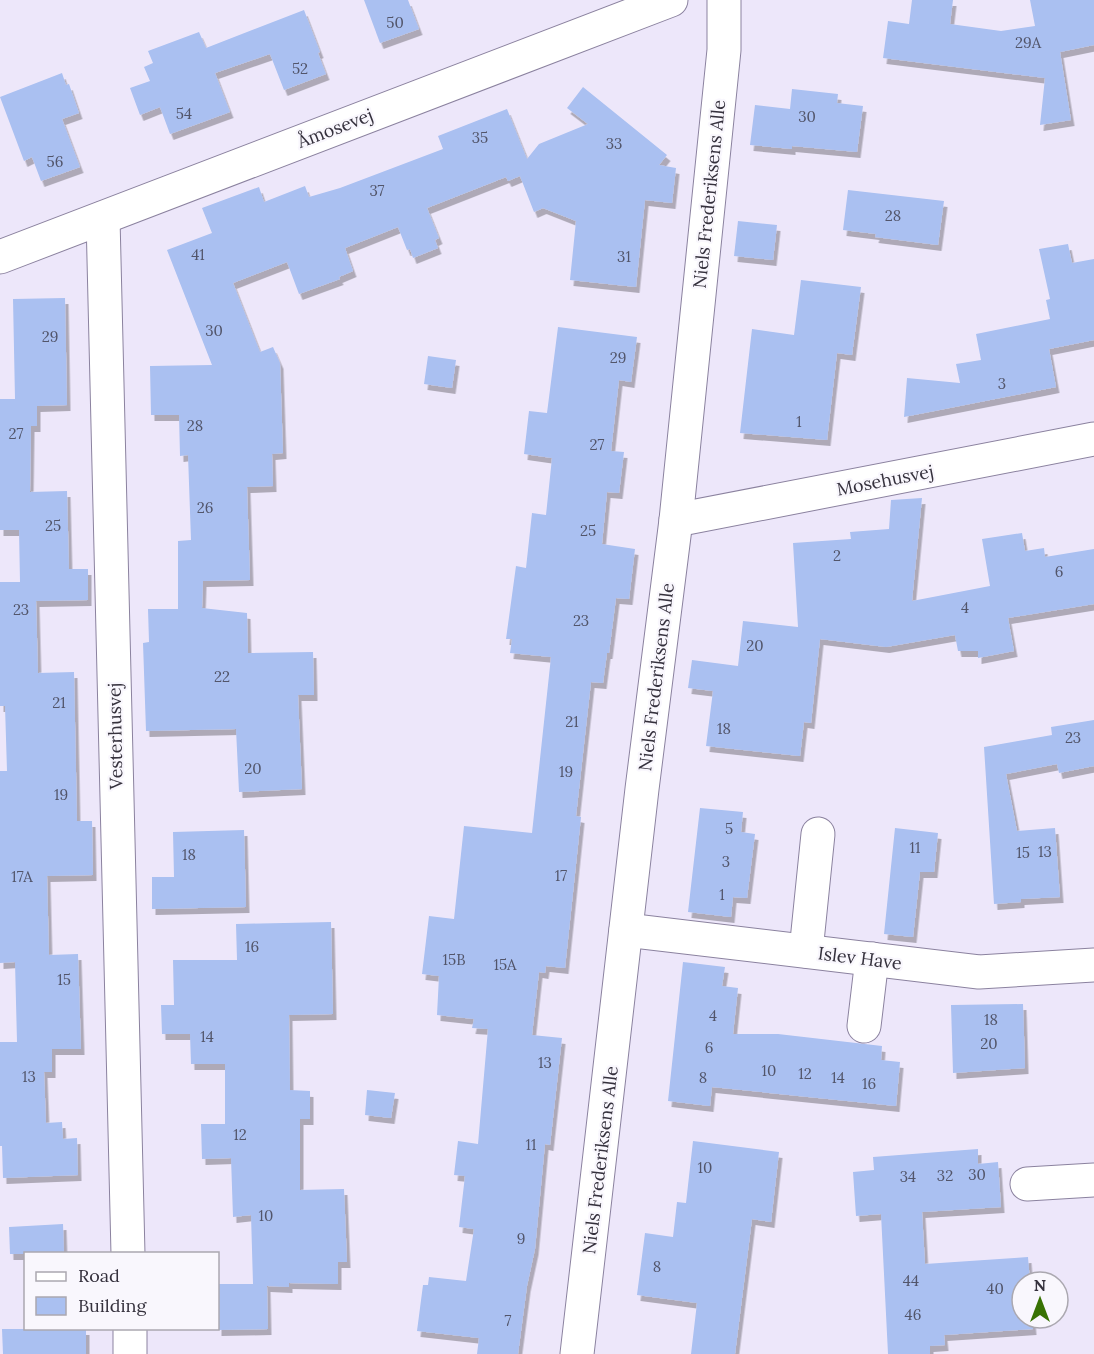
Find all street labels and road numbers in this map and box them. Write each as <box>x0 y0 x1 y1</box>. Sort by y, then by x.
street label: Niels Frederiksens Alle <box>688 98 730 289</box>
street label: Åmosevej <box>293 103 376 153</box>
street label: Mosehusvej <box>835 459 935 501</box>
street label: Niels Frederiksens Alle <box>633 581 679 772</box>
street label: Vesterhusvej <box>103 682 127 791</box>
street label: Islev Have <box>817 941 903 975</box>
street label: Niels Frederiksens Alle <box>577 1064 623 1255</box>

